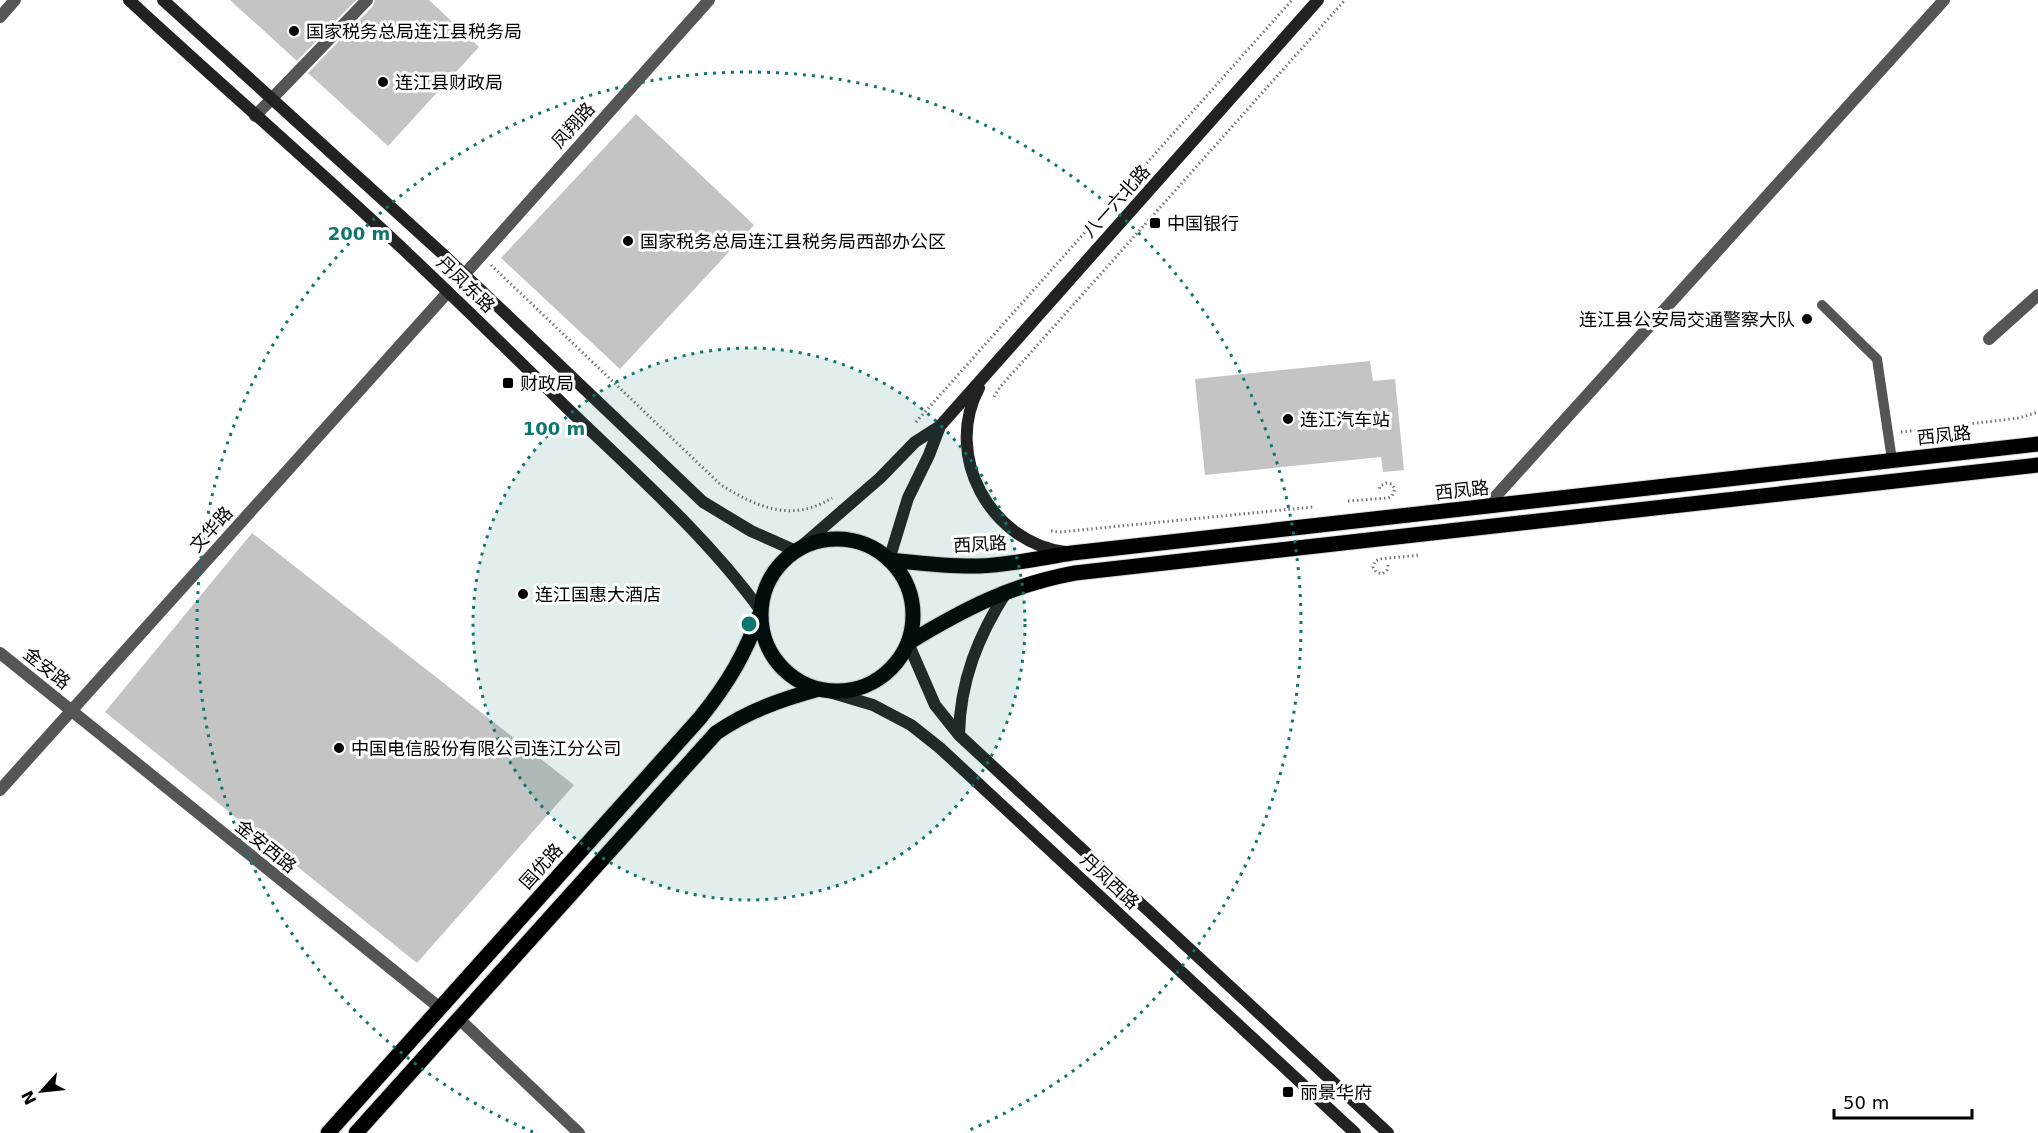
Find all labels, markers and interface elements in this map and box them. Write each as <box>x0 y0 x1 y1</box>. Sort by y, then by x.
place label: 国家税务总局连江县税务局 <box>306 21 522 42</box>
marker: 国家税务总局连江县税务局 <box>287 24 301 38</box>
place label: 连江县财政局 <box>395 72 503 93</box>
marker: 连江县财政局 <box>376 75 390 89</box>
street label: 凤翔路 <box>547 98 599 152</box>
street label: 八一六北路 <box>1078 161 1154 241</box>
place label: 中国银行 <box>1167 213 1239 234</box>
marker: 中国银行 <box>1148 216 1162 230</box>
text: 200 m <box>328 223 390 244</box>
place label: 国家税务总局连江县税务局西部办公区 <box>640 231 946 252</box>
marker: 国家税务总局连江县税务局西部办公区 <box>621 234 635 248</box>
street label: 丹凤东路 <box>433 251 499 317</box>
place label: 连江县公安局交通警察大队 <box>1579 309 1795 330</box>
marker: 连江县公安局交通警察大队 <box>1800 312 1814 326</box>
place label: 财政局 <box>520 373 574 394</box>
marker: 财政局 <box>501 376 515 390</box>
place label: 连江汽车站 <box>1300 409 1390 430</box>
marker: 连江汽车站 <box>1281 412 1295 426</box>
text: 100 m <box>523 418 585 439</box>
street label: 西凤路 <box>1916 422 1972 448</box>
street label: 西凤路 <box>1434 477 1490 503</box>
street label: 文华路 <box>185 502 237 556</box>
street label: 西凤路 <box>952 532 1008 556</box>
place label: 连江国惠大酒店 <box>535 584 661 605</box>
marker: 连江国惠大酒店 <box>516 587 530 601</box>
centre of rings <box>739 614 759 634</box>
street label: 金安路 <box>19 643 75 693</box>
place label: 中国电信股份有限公司连江分公司 <box>351 738 621 759</box>
marker: 中国电信股份有限公司连江分公司 <box>332 741 346 755</box>
street label: 金安西路 <box>231 815 301 877</box>
street label: 国优路 <box>515 839 567 893</box>
street label: 丹凤西路 <box>1077 849 1143 913</box>
north arrow <box>12 1061 72 1121</box>
place label: 丽景华府 <box>1300 1082 1372 1103</box>
scale bar <box>1834 1082 1972 1120</box>
marker: 丽景华府 <box>1281 1085 1295 1099</box>
text: N <box>18 1087 41 1108</box>
text: 50 m <box>1843 1092 1889 1113</box>

